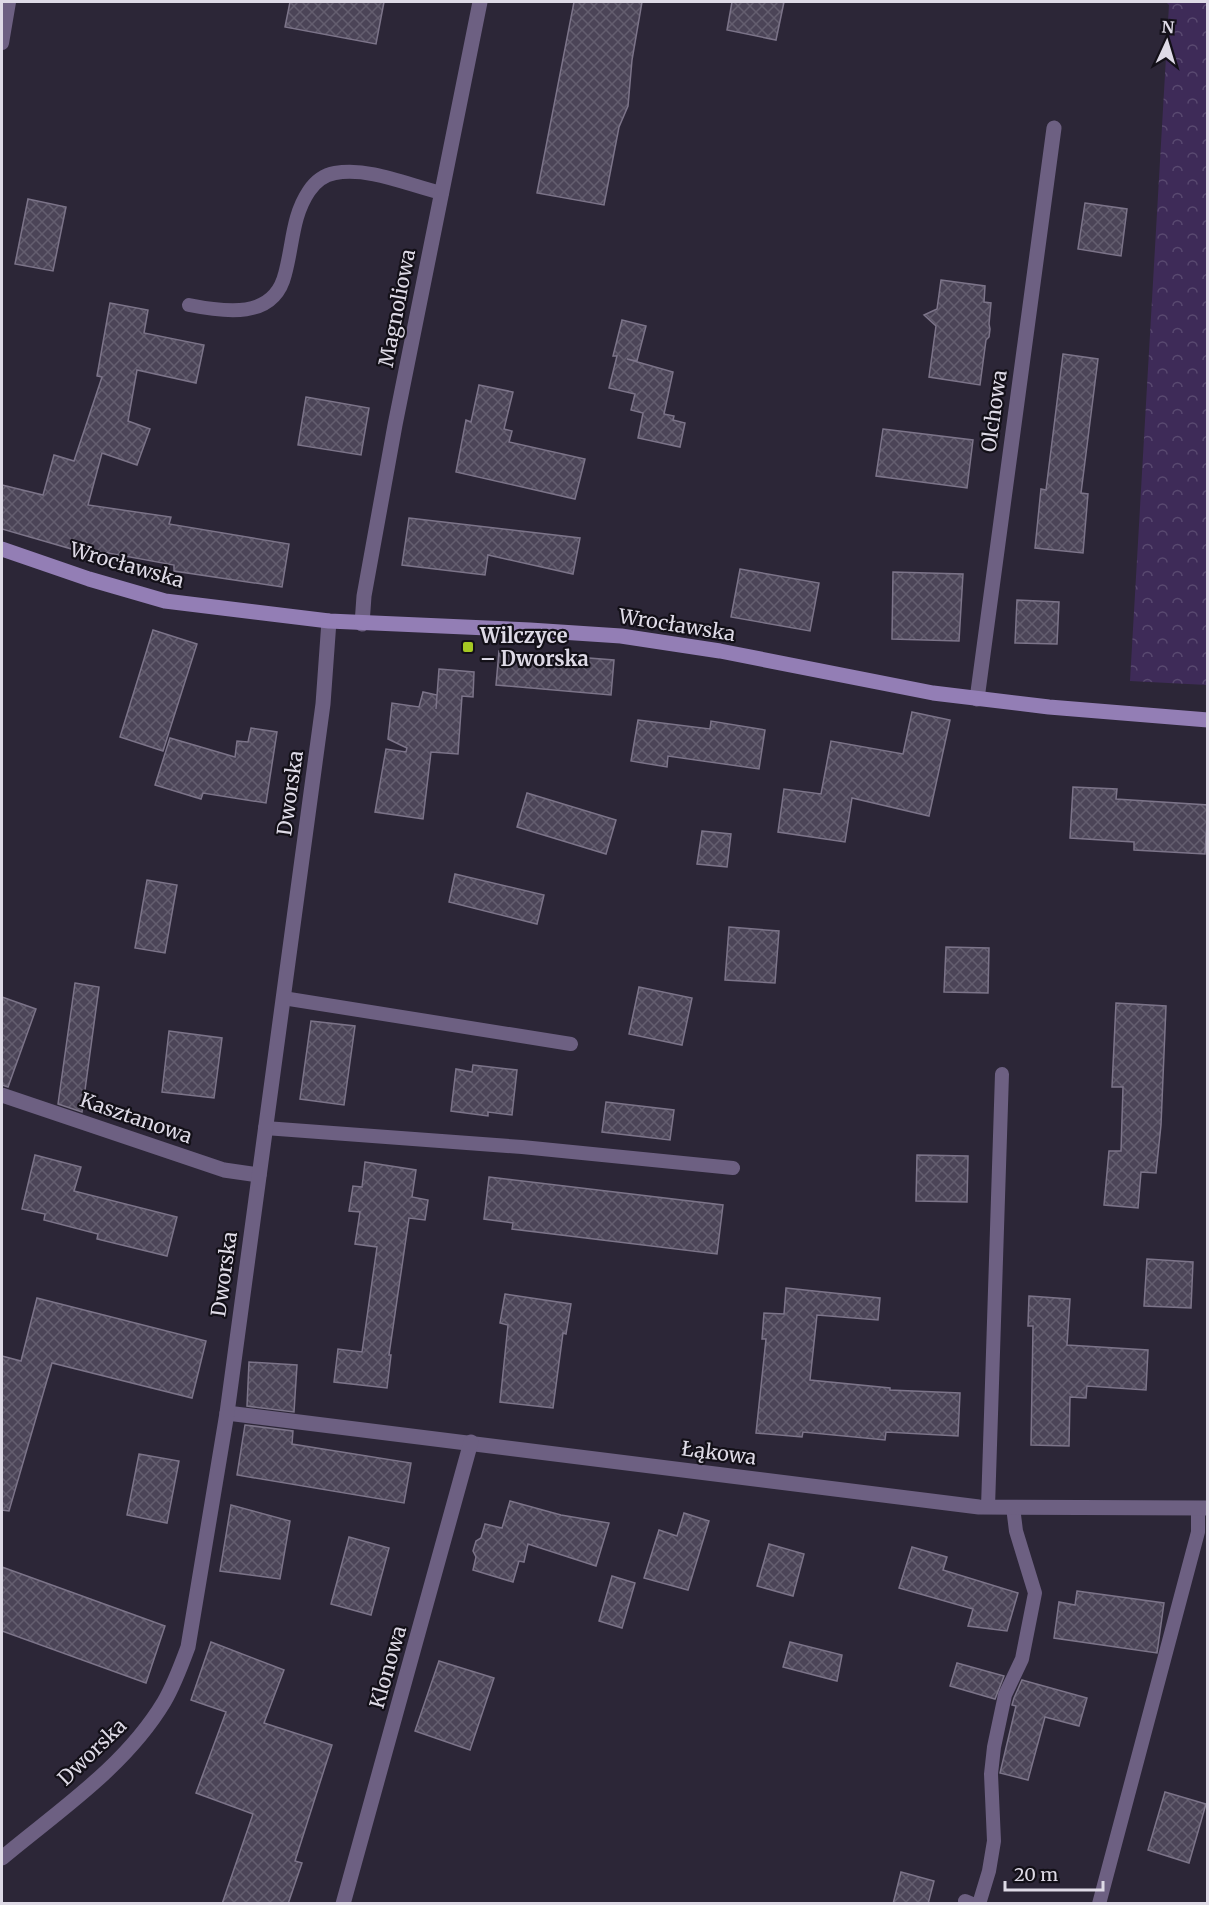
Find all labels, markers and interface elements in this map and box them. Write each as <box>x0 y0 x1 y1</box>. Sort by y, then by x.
north arrow <box>1137 12 1197 72</box>
text: N <box>1161 17 1175 37</box>
street label: Magnoliowa <box>373 247 420 369</box>
street label: Olchowa <box>975 368 1012 454</box>
street label: Wrocławska <box>66 536 187 593</box>
street label: Wrocławska <box>616 603 737 646</box>
place label: Wilczyce – Dworska <box>479 623 589 671</box>
marker: Wilczyce – Dworska <box>461 640 475 654</box>
street label: Dworska <box>271 749 308 837</box>
street label: Kasztanowa <box>77 1087 196 1148</box>
street label: Dworska <box>205 1230 242 1318</box>
street label: Łąkowa <box>680 1436 758 1470</box>
street label: Klonowa <box>364 1622 411 1711</box>
street label: Dworska <box>52 1713 131 1790</box>
scale bar <box>1005 1854 1102 1892</box>
text: 20 m <box>1014 1863 1058 1886</box>

